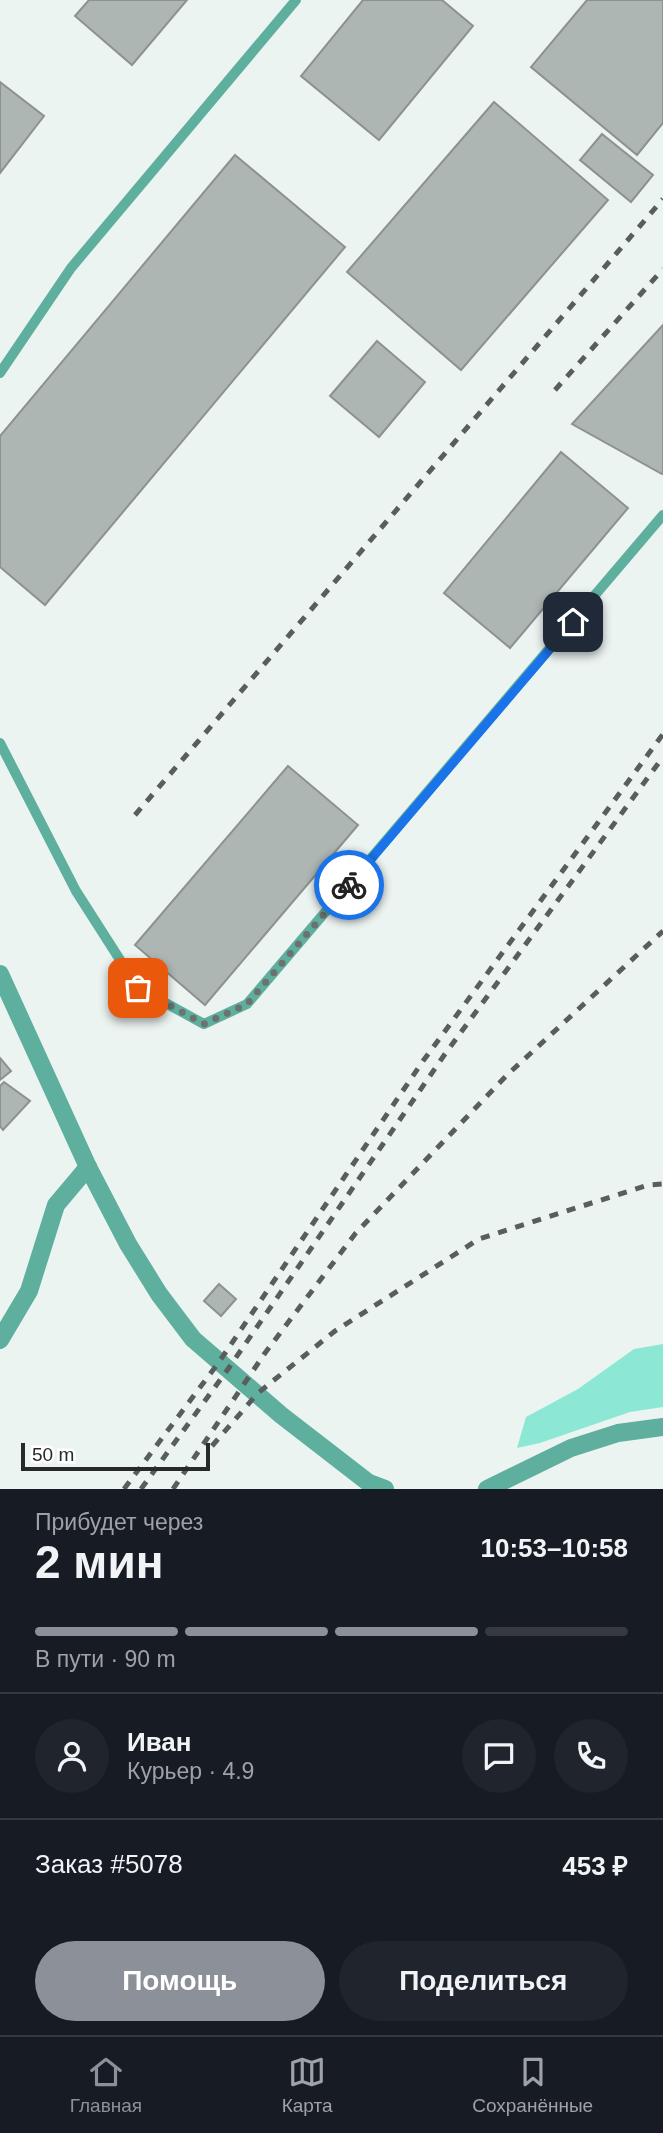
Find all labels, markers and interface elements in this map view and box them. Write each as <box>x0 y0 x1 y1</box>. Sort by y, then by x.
pin <box>543 592 603 652</box>
icon: home <box>554 603 592 641</box>
courier <box>314 850 384 920</box>
icon: bike <box>330 866 368 904</box>
pin <box>108 958 168 1018</box>
icon: bag <box>119 969 157 1007</box>
scale bar <box>21 1440 210 1472</box>
text: 50 m <box>32 1444 74 1465</box>
text: Прибудет через <box>35 1509 203 1535</box>
text: 10:53–10:58 <box>481 1533 628 1563</box>
text: 2 мин <box>35 1536 163 1588</box>
text: В пути · 90 m <box>35 1646 176 1672</box>
button: person <box>35 1719 109 1793</box>
button: chat <box>462 1719 536 1793</box>
button: phone <box>554 1719 628 1793</box>
text: Иван <box>127 1727 192 1757</box>
text: Курьер · 4.9 <box>127 1758 254 1784</box>
text: Заказ #5078 <box>35 1849 183 1879</box>
text: 453 ₽ <box>562 1851 628 1881</box>
button: Помощь <box>35 1941 325 2021</box>
button: Поделиться <box>339 1941 628 2021</box>
tab: Главная <box>70 2053 142 2117</box>
tab: Карта <box>282 2053 333 2117</box>
tab: Сохранённые <box>472 2053 593 2117</box>

